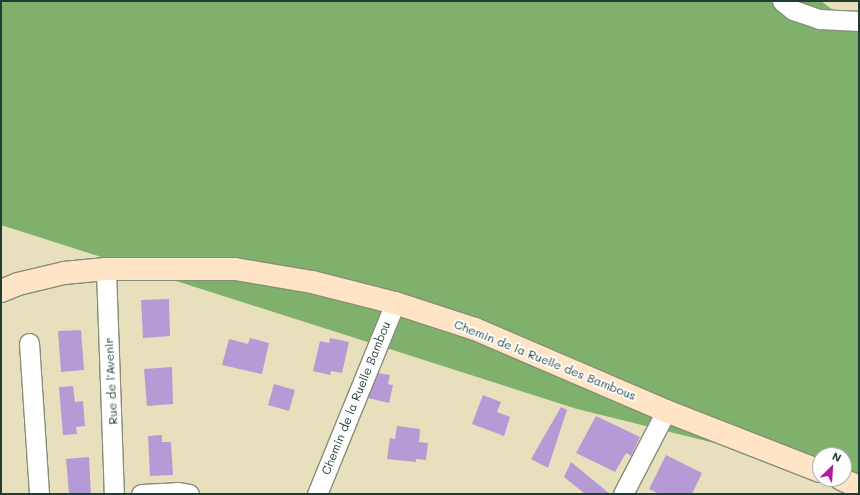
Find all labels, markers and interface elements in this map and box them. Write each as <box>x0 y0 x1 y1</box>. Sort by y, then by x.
street label: Chemin de la Ruelle des Bambous <box>452 317 638 403</box>
street label: Chemin de la Ruelle Bambou <box>319 319 393 477</box>
street label: Rue de l'Avenir <box>102 337 120 425</box>
north arrow <box>812 447 852 487</box>
text: N <box>830 448 844 465</box>

